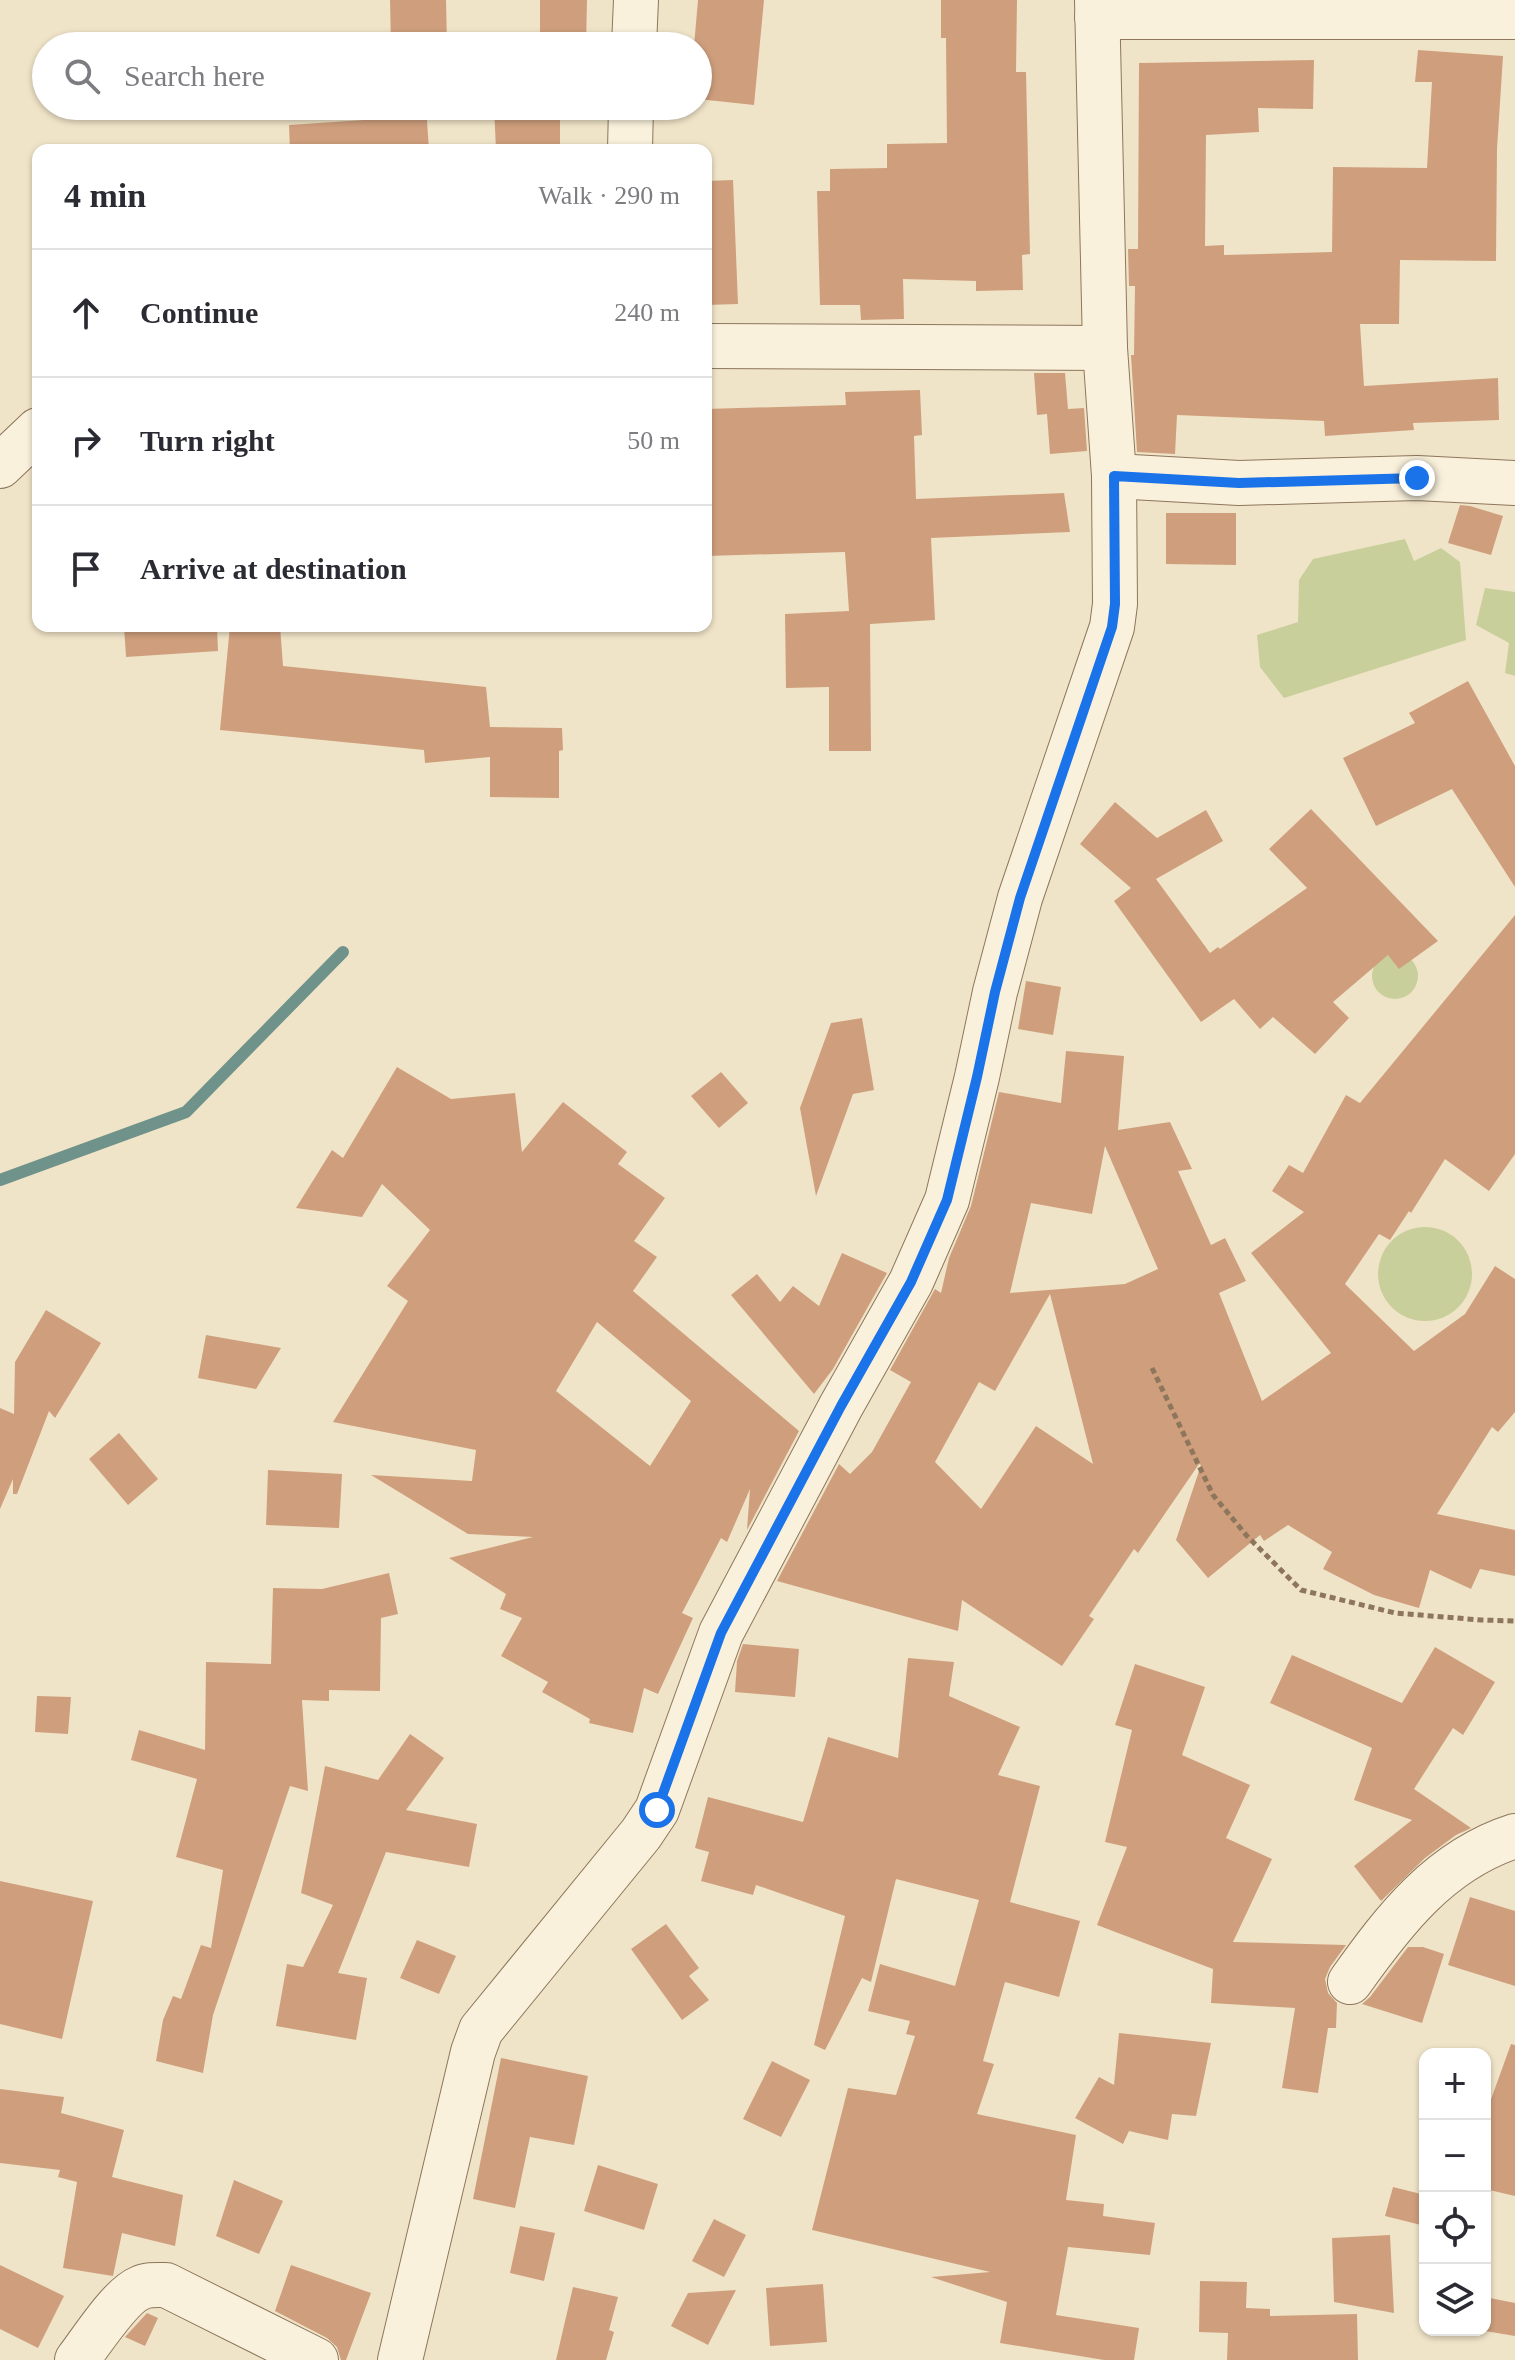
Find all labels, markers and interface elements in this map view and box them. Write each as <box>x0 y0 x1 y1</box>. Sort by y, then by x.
search box <box>32 32 712 120</box>
icon: search <box>60 54 104 98</box>
text: Search here <box>124 59 265 92</box>
text: 4 min <box>64 177 146 214</box>
text: Walk · 290 m <box>538 181 680 210</box>
icon: ahead <box>64 291 108 335</box>
text: Continue <box>140 296 258 329</box>
text: 240 m <box>614 298 680 327</box>
icon: right <box>64 419 108 463</box>
text: Turn right <box>140 424 275 457</box>
text: 50 m <box>627 426 680 455</box>
route end <box>1399 460 1435 496</box>
icon: arrive <box>64 547 108 591</box>
text: Arrive at destination <box>140 552 407 585</box>
route start <box>639 1792 675 1828</box>
map controls <box>1419 2048 1491 2336</box>
button: + <box>1419 2048 1491 2120</box>
button: − <box>1419 2120 1491 2192</box>
button: locate <box>1419 2192 1491 2264</box>
button: layers <box>1419 2264 1491 2336</box>

